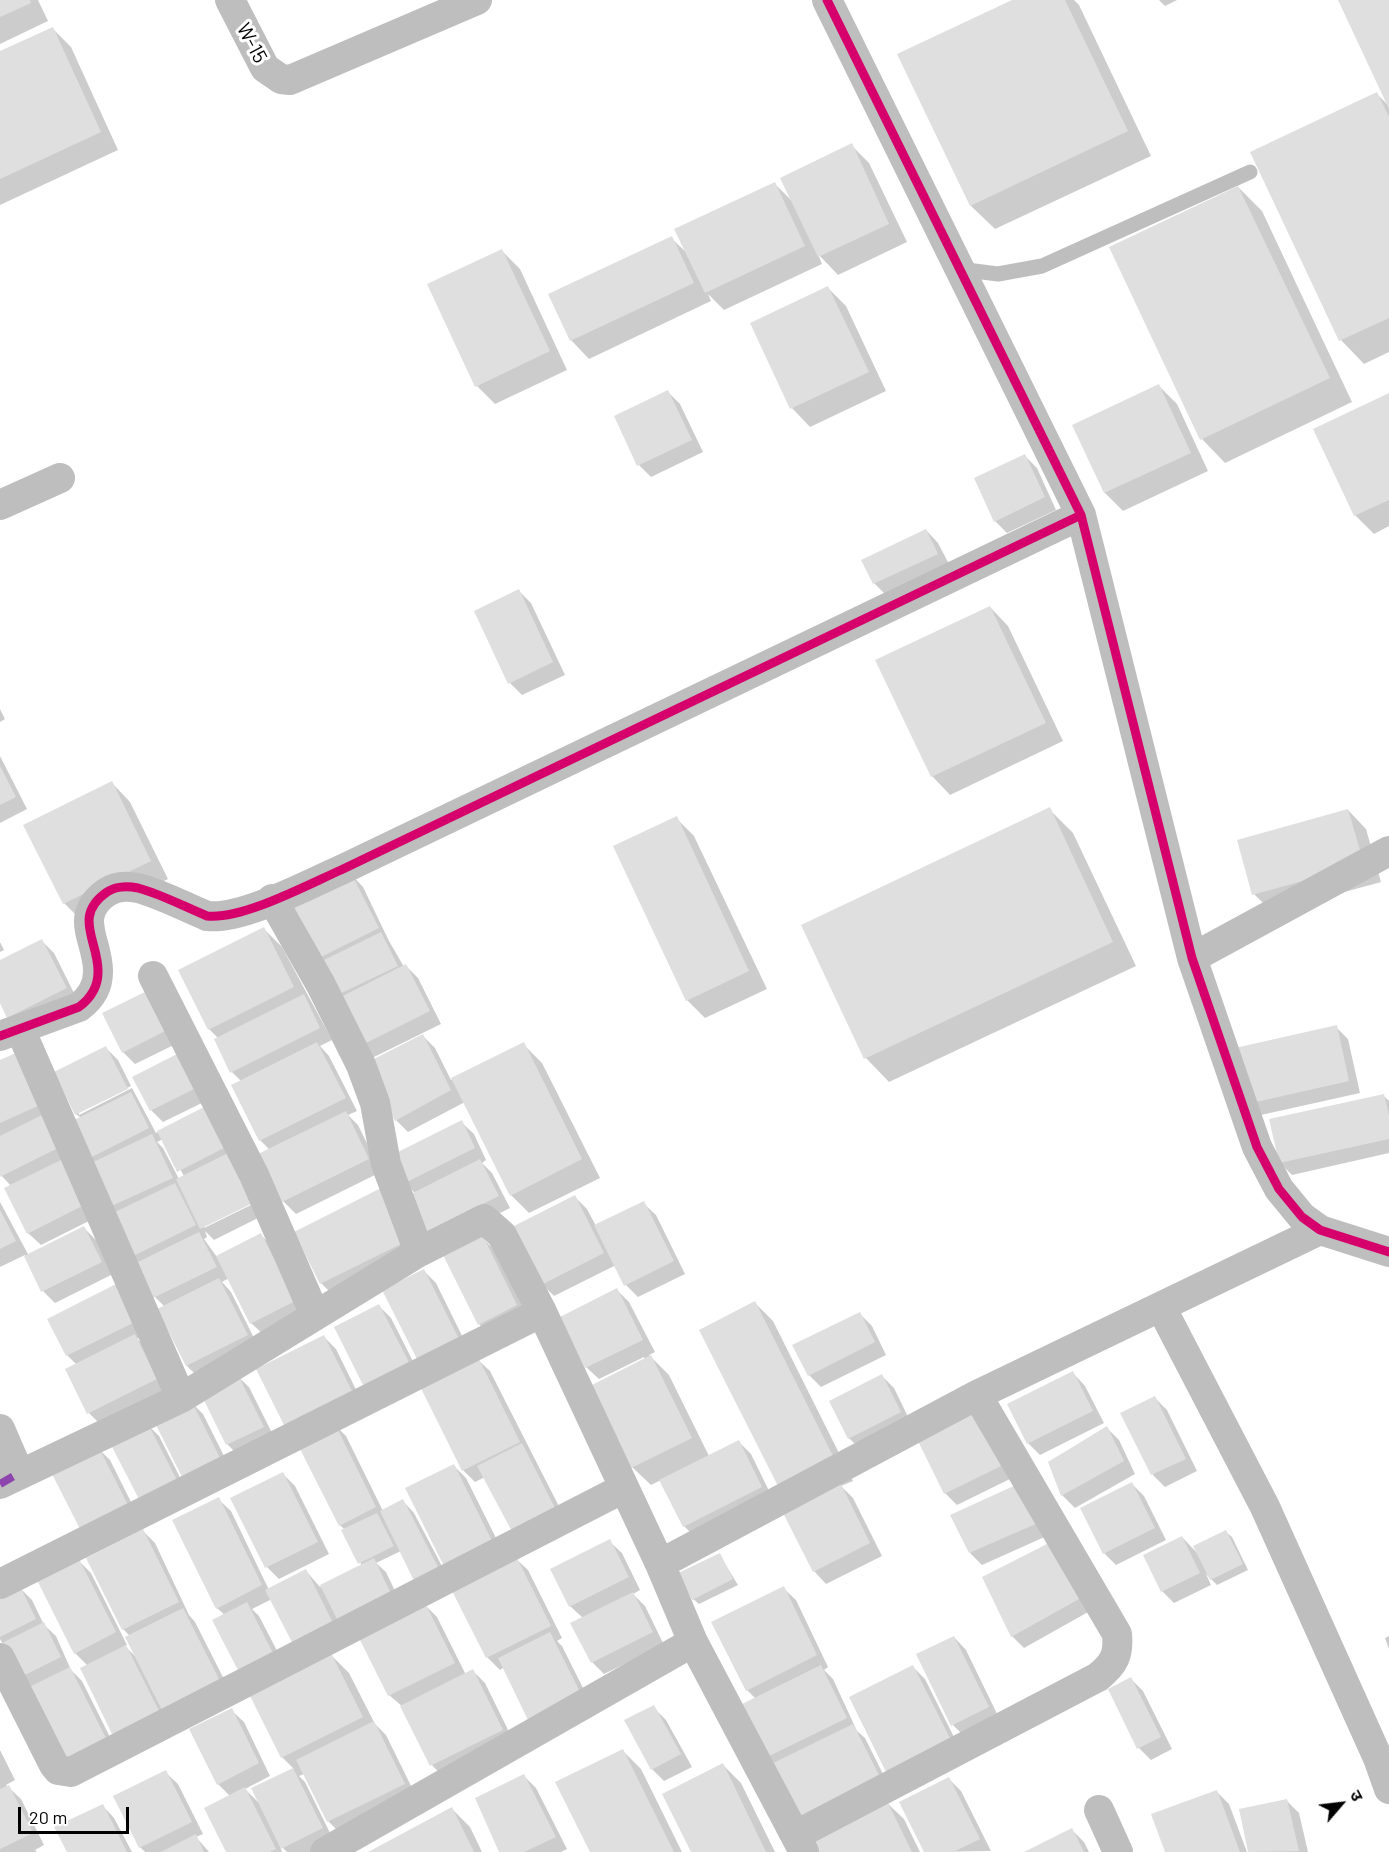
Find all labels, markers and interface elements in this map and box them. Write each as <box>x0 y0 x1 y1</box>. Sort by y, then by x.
street label: W-15 <box>232 19 272 67</box>
north arrow <box>1311 1774 1371 1834</box>
text: उ <box>1347 1787 1368 1804</box>
scale bar <box>21 1795 132 1833</box>
text: 20 m <box>29 1806 67 1828</box>

